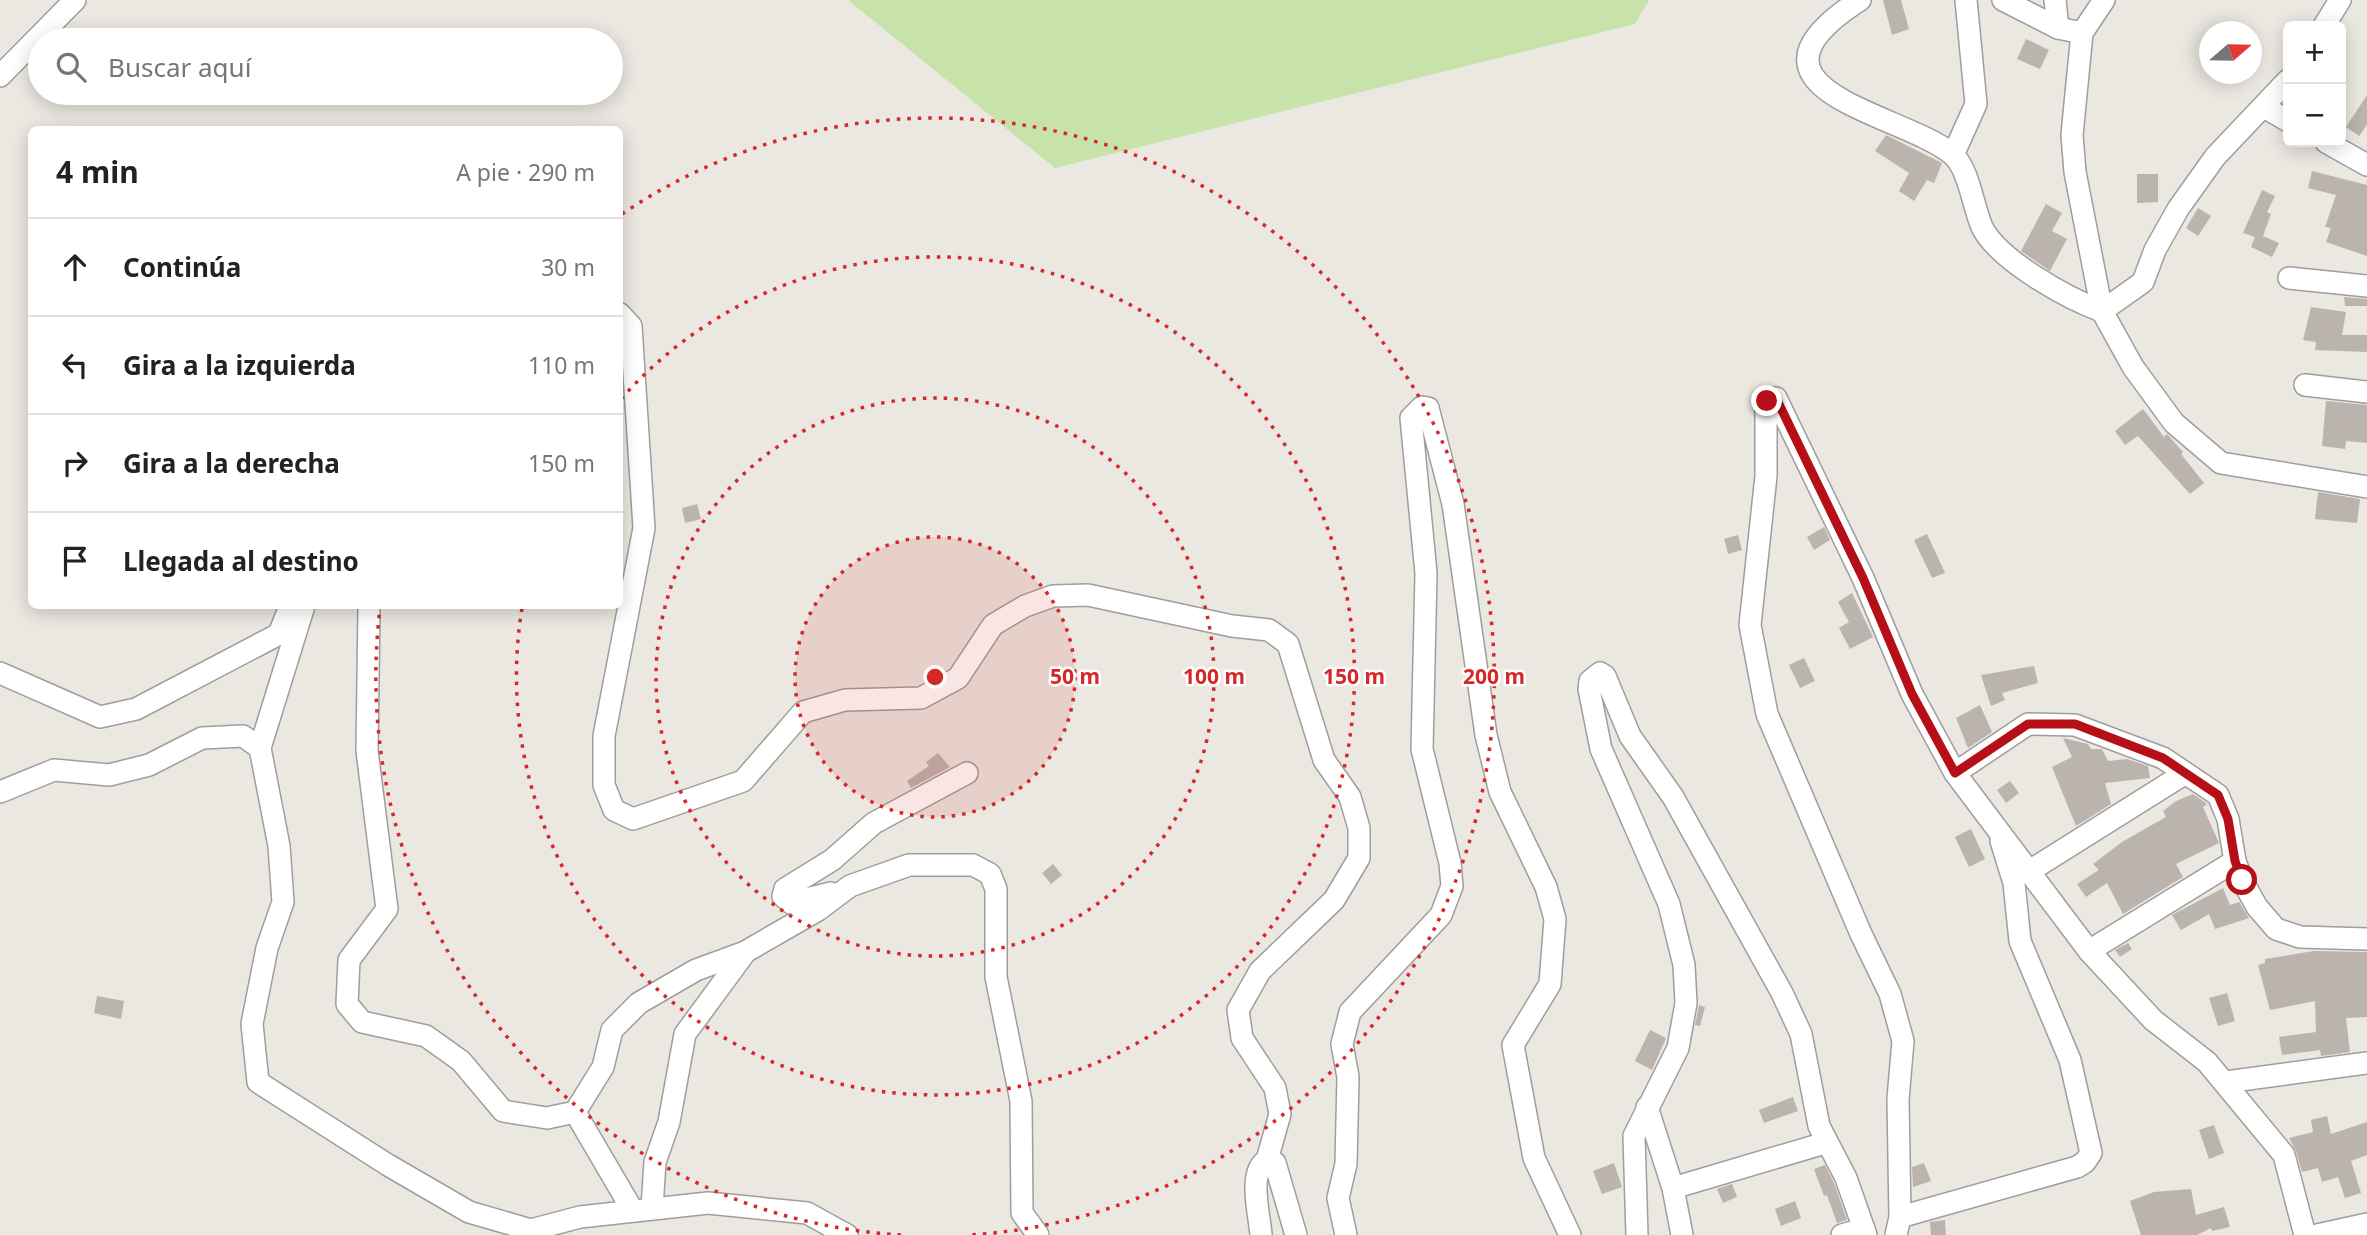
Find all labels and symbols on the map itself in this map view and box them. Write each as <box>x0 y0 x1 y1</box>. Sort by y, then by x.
north arrow <box>2199 21 2262 84</box>
route end <box>1751 385 1782 416</box>
text: 50 m <box>1050 662 1100 690</box>
text: 100 m <box>1183 662 1245 690</box>
text: 150 m <box>1323 662 1385 690</box>
text: 200 m <box>1463 662 1525 690</box>
centre of rings <box>923 665 947 689</box>
route start <box>2226 864 2257 895</box>

